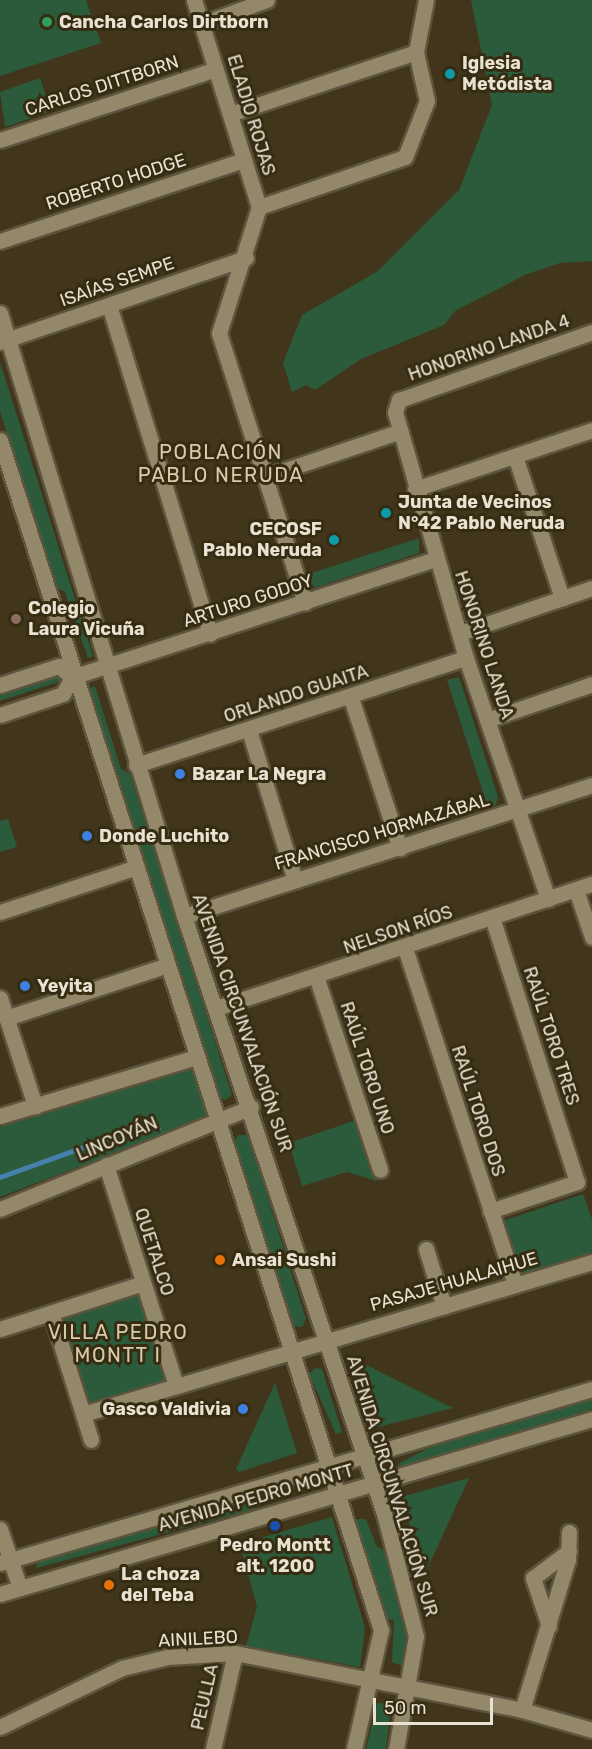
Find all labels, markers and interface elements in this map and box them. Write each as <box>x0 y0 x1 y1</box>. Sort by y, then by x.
place label: Cancha Carlos Dirtborn <box>59 11 269 33</box>
marker: Cancha Carlos Dirtborn <box>40 15 54 29</box>
street label: CARLOS DITTBORN <box>23 51 181 121</box>
street label: ELADIO ROJAS <box>222 52 280 178</box>
place label: Iglesia Metódista <box>462 53 552 96</box>
marker: Iglesia Metódista <box>443 67 457 81</box>
street label: ROBERTO HODGE <box>43 149 189 215</box>
street label: ISAÍAS SEMPE <box>57 252 177 312</box>
street label: HONORINO LANDA 4 <box>405 310 573 386</box>
district label: POBLACIÓN PABLO NERUDA <box>138 440 304 487</box>
place label: Junta de Vecinos N°42 Pablo Neruda <box>398 492 565 534</box>
marker: Junta de Vecinos N°42 Pablo Neruda <box>379 506 393 520</box>
place label: CECOSF Pablo Neruda <box>203 519 322 562</box>
marker: CECOSF Pablo Neruda <box>327 533 341 547</box>
street label: HONORINO LANDA <box>450 568 518 722</box>
street label: ARTURO GODOY <box>180 570 316 632</box>
place label: Colegio Laura Vicuña <box>28 598 145 640</box>
marker: Colegio Laura Vicuña <box>9 612 23 626</box>
street label: ORLANDO GUAITA <box>221 660 371 728</box>
place label: Bazar La Negra <box>192 763 327 785</box>
marker: Bazar La Negra <box>173 767 187 781</box>
street label: FRANCISCO HORMAZÁBAL <box>272 789 492 875</box>
place label: Donde Luchito <box>99 825 229 847</box>
marker: Donde Luchito <box>80 829 94 843</box>
street label: AVENIDA CIRCUNVALACIÓN SUR <box>187 891 297 1155</box>
street label: NELSON RÍOS <box>341 901 455 959</box>
street label: RAÚL TORO TRES <box>518 963 584 1109</box>
place label: Yeyita <box>37 975 93 997</box>
marker: Yeyita <box>18 979 32 993</box>
street label: RAÚL TORO UNO <box>335 999 399 1137</box>
street label: RAÚL TORO DOS <box>447 1042 509 1180</box>
street label: LINCOYÁN <box>73 1112 161 1166</box>
street label: QUETALCO <box>130 1205 178 1299</box>
street label: PASAJE HUALAIHUE <box>368 1248 540 1316</box>
place label: Ansai Sushi <box>232 1249 336 1271</box>
marker: Ansai Sushi <box>213 1253 227 1267</box>
district label: VILLA PEDRO MONTT I <box>47 1321 189 1368</box>
street label: AVENIDA CIRCUNVALACIÓN SUR <box>342 1353 442 1619</box>
place label: Gasco Valdivia <box>102 1398 231 1420</box>
marker: Gasco Valdivia <box>236 1402 250 1416</box>
street label: AVENIDA PEDRO MONTT <box>155 1460 357 1536</box>
marker: Pedro Montt alt. 1200 <box>268 1519 282 1533</box>
place label: Pedro Montt alt. 1200 <box>219 1535 331 1578</box>
place label: La choza del Teba <box>121 1564 200 1606</box>
marker: La choza del Teba <box>102 1578 116 1592</box>
street label: AINILEBO <box>158 1626 238 1652</box>
street label: PEULLA <box>187 1662 223 1732</box>
scale bar <box>376 1686 496 1724</box>
text: 50 m <box>384 1697 427 1719</box>

